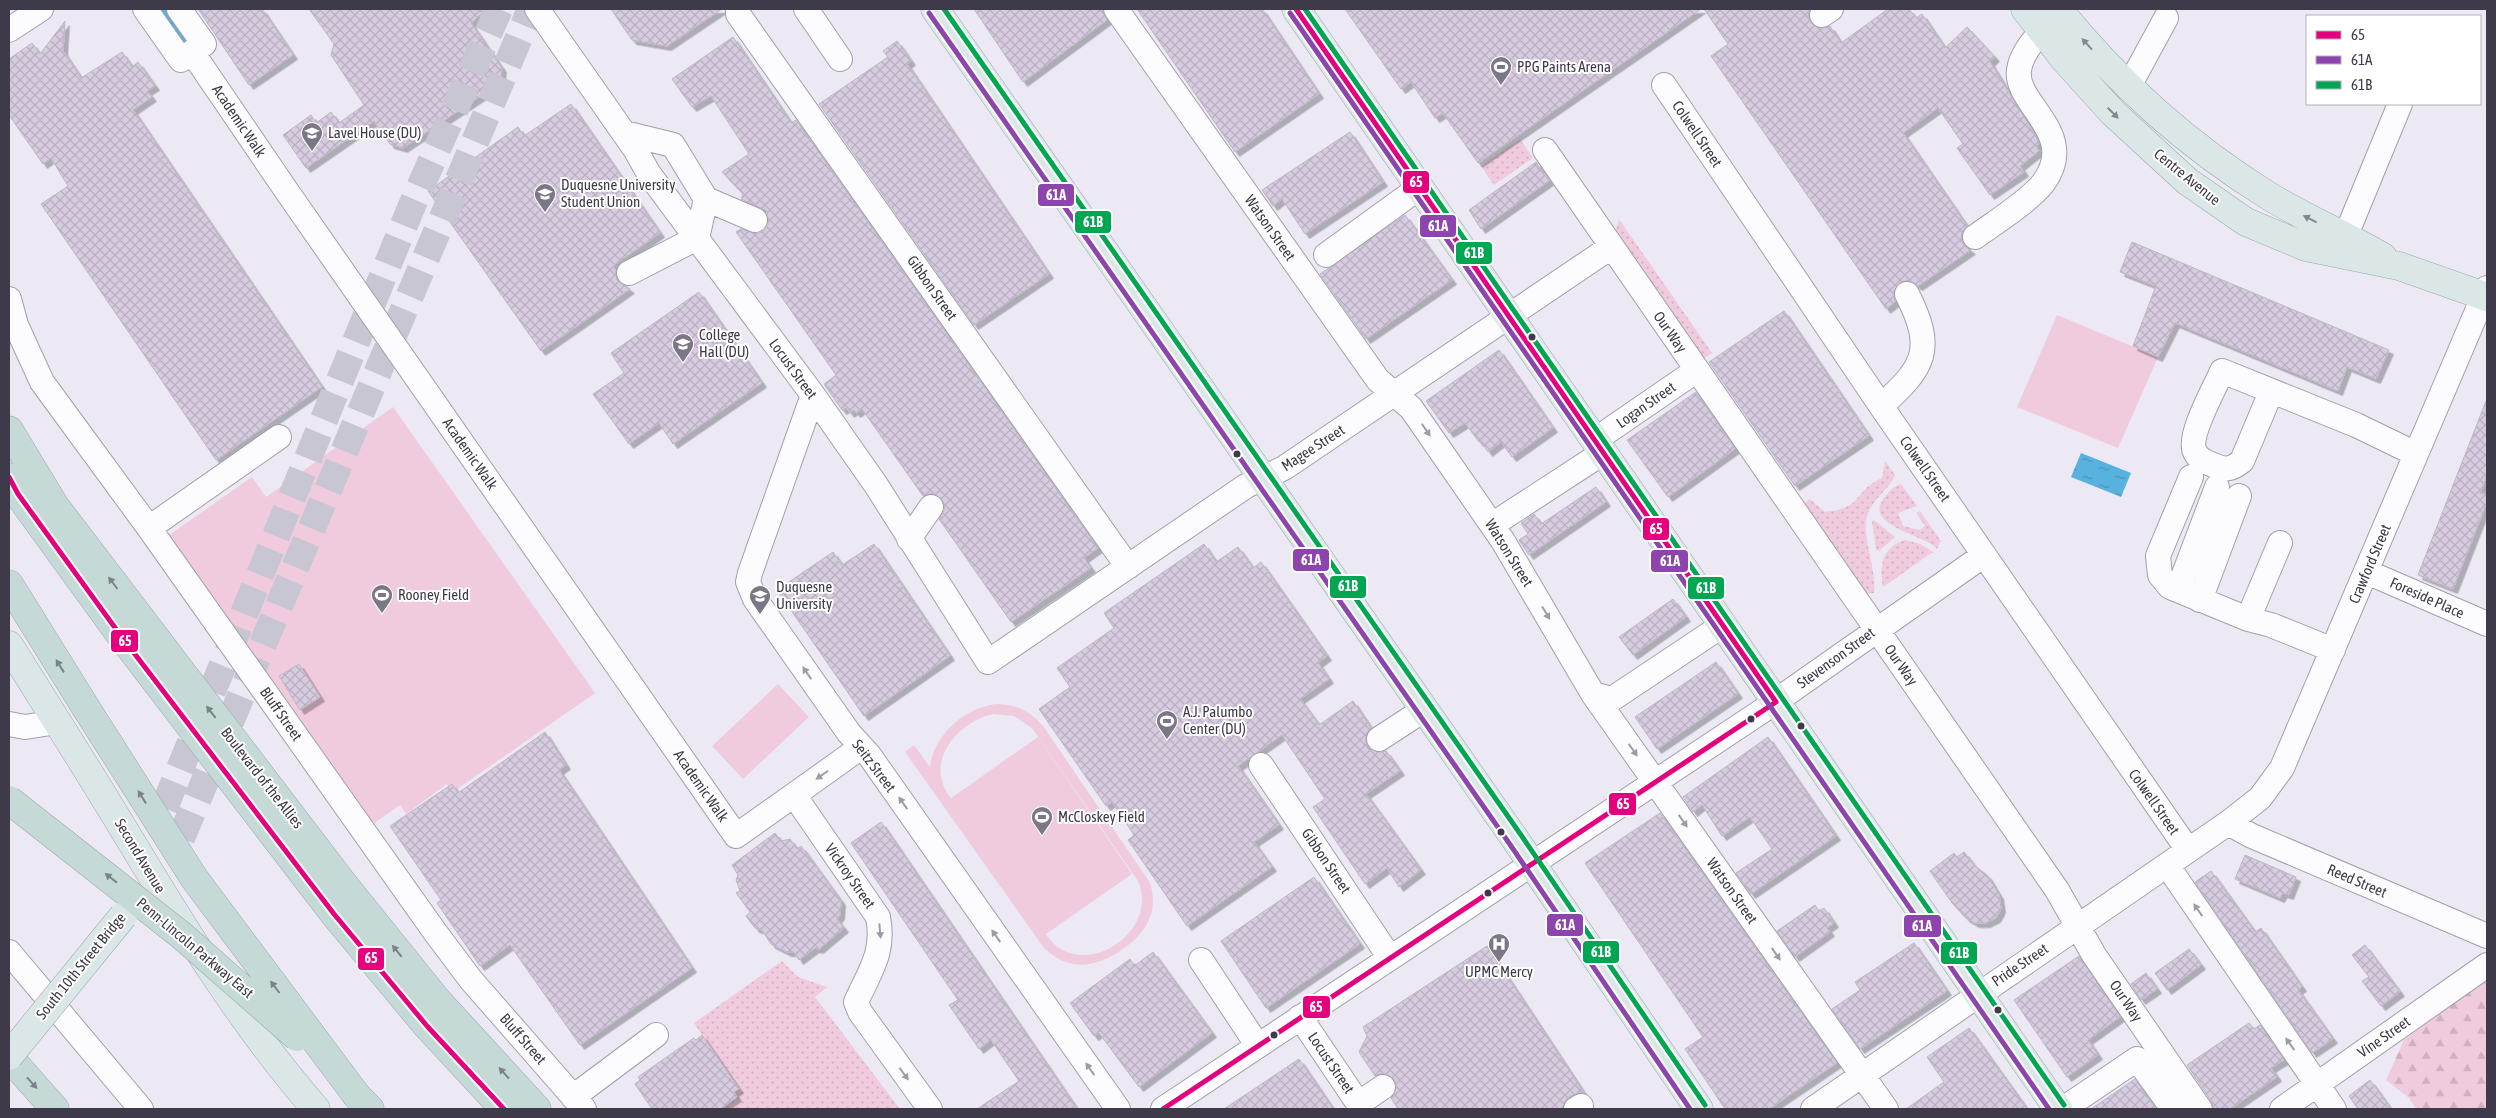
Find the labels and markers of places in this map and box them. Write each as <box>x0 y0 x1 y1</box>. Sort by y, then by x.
sports icon: PPG Paints Arena <box>1489 55 1513 86</box>
place label: PPG Paints Arena <box>1517 58 1611 75</box>
school or university icon: Lavel House (DU) <box>300 121 324 152</box>
place label: Lavel House (DU) <box>328 124 421 141</box>
place label: Duquesne University Student Union <box>561 176 675 210</box>
school or university icon: Duquesne University Student Union <box>533 182 557 213</box>
place label: College Hall (DU) <box>699 326 749 360</box>
school or university icon: College Hall (DU) <box>671 332 695 363</box>
unlabelled marker <box>1527 332 1537 342</box>
unlabelled marker <box>1232 449 1242 459</box>
place label: Duquesne University <box>776 578 832 612</box>
sports icon: Rooney Field <box>370 583 394 614</box>
school or university icon: Duquesne University <box>748 584 772 615</box>
place label: Rooney Field <box>398 586 469 603</box>
place label: A.J. Palumbo Center (DU) <box>1183 703 1252 737</box>
sports icon: A.J. Palumbo Center (DU) <box>1155 709 1179 740</box>
unlabelled marker <box>1746 714 1756 724</box>
unlabelled marker <box>1796 721 1806 731</box>
sports icon: McCloskey Field <box>1030 805 1054 836</box>
place label: McCloskey Field <box>1058 808 1145 825</box>
unlabelled marker <box>1496 827 1506 837</box>
unlabelled marker <box>1483 888 1493 898</box>
hospital icon: UPMC Mercy <box>1487 932 1511 963</box>
place label: UPMC Mercy <box>1465 963 1533 980</box>
unlabelled marker <box>1993 1005 2003 1015</box>
unlabelled marker <box>1269 1030 1279 1040</box>

